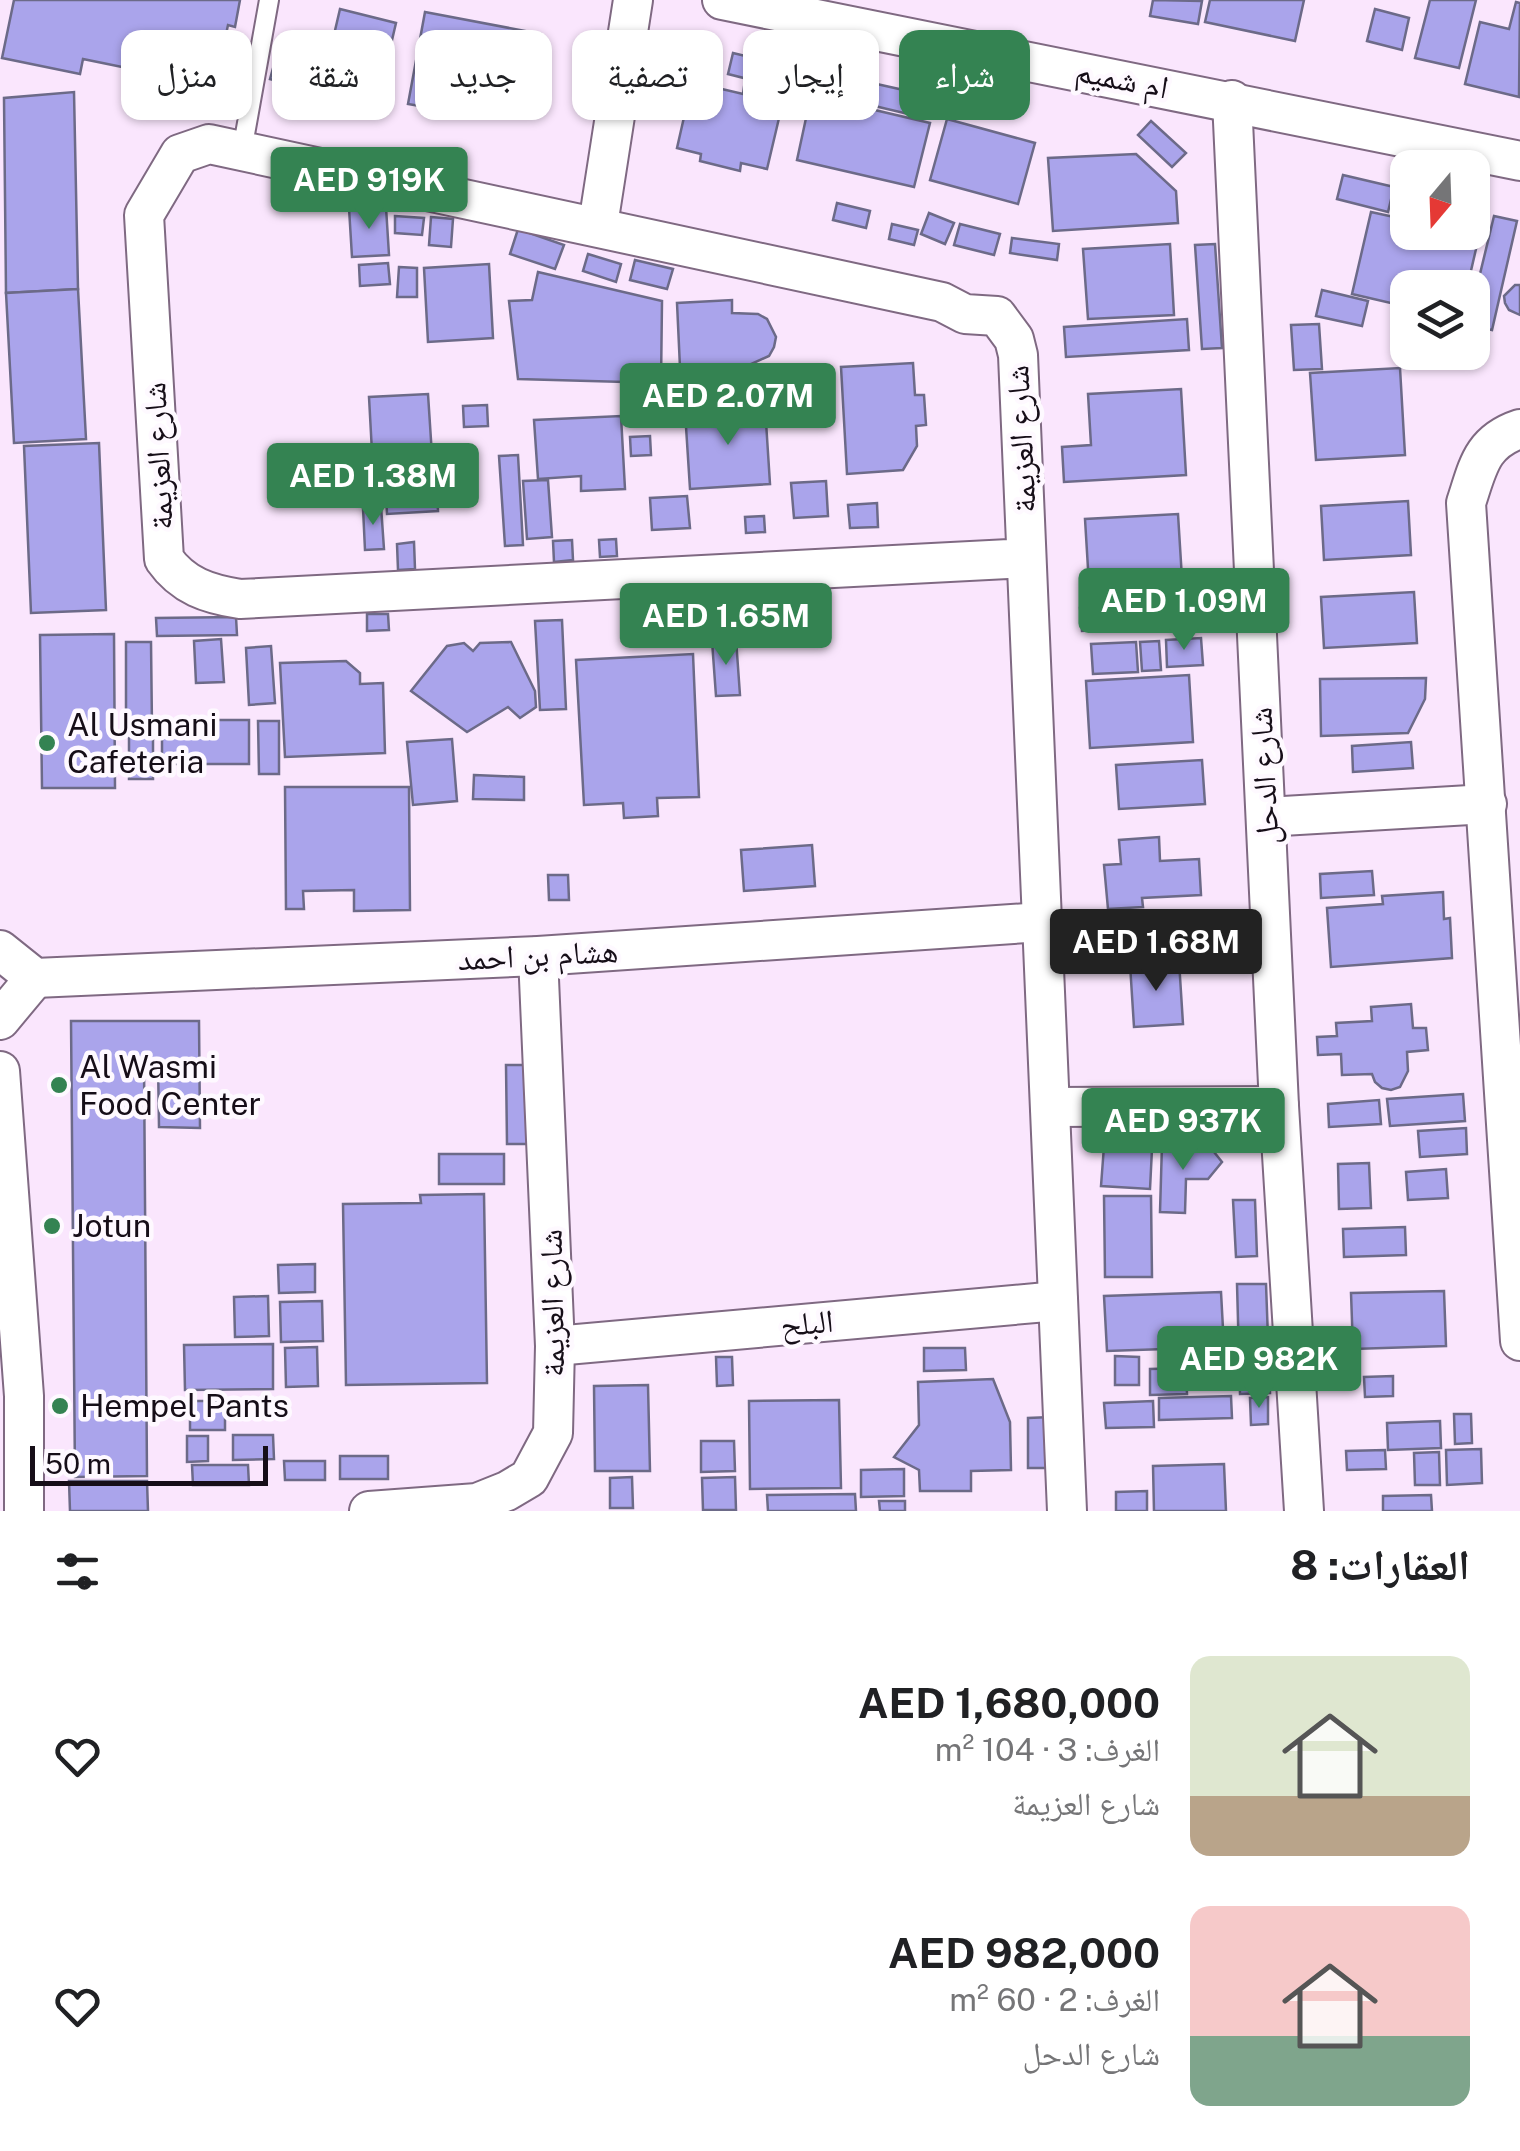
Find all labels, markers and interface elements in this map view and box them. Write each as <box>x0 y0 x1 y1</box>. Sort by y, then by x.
chip: منزل <box>121 30 252 120</box>
chip: شقة <box>272 30 395 120</box>
chip: جديد <box>415 30 552 120</box>
chip: تصفية <box>572 30 723 120</box>
chip: إيجار <box>743 30 879 120</box>
chip: شراء <box>899 30 1030 120</box>
street label: ام شميم <box>1072 51 1172 109</box>
pin: AED 919K <box>266 147 472 232</box>
north arrow <box>1390 150 1490 250</box>
map controls <box>1390 150 1490 370</box>
text: AED 919K <box>293 161 445 198</box>
button: layers <box>1390 270 1490 370</box>
pin: AED 2.07M <box>614 363 842 448</box>
street label: شارع العزيمة <box>998 364 1045 514</box>
text: AED 2.07M <box>642 377 814 414</box>
street label: شارع العزيمة <box>135 381 182 531</box>
pin: AED 1.38M <box>259 443 487 528</box>
text: AED 1.38M <box>289 457 457 494</box>
pin: AED 1.09M <box>1070 568 1298 653</box>
text: AED 1.09M <box>1100 582 1268 619</box>
pin: AED 1.65M <box>612 583 840 668</box>
text: AED 1.65M <box>642 597 810 634</box>
place label: Al Usmani Cafeteria <box>67 706 218 780</box>
street label: شارع الدحل <box>1241 706 1288 846</box>
marker: Al Usmani Cafeteria <box>36 732 58 754</box>
pin: AED 1.68M <box>1042 909 1270 994</box>
text: AED 1.68M <box>1072 923 1240 960</box>
street label: هشام بن احمد <box>457 932 619 980</box>
place label: Al Wasmi Food Center <box>79 1048 261 1122</box>
marker: Al Wasmi Food Center <box>48 1074 70 1096</box>
pin: AED 937K <box>1080 1088 1286 1173</box>
text: AED 937K <box>1104 1102 1262 1139</box>
place label: Jotun <box>72 1207 151 1244</box>
marker: Jotun <box>41 1215 63 1237</box>
street label: شارع العزيمة <box>532 1229 573 1377</box>
street label: البلح <box>779 1302 835 1345</box>
pin: AED 982K <box>1156 1326 1362 1411</box>
text: AED 982K <box>1179 1340 1339 1377</box>
place label: Hempel Pants <box>80 1387 289 1424</box>
marker: Hempel Pants <box>49 1395 71 1417</box>
scale bar <box>30 1441 268 1486</box>
text: 50 m <box>45 1447 111 1480</box>
text: العقارات: 8 <box>1290 1540 1470 1589</box>
icon: filters <box>50 1544 105 1599</box>
text: AED 1,680,000 <box>858 1678 1160 1727</box>
icon: home <box>1270 1696 1390 1816</box>
icon: heart <box>50 1729 105 1784</box>
text: الغرف: 3 · 104 m² <box>935 1731 1160 1768</box>
text: شارع العزيمة <box>1012 1785 1160 1822</box>
text: AED 982,000 <box>888 1928 1160 1977</box>
icon: home <box>1270 1946 1390 2066</box>
icon: heart <box>50 1979 105 2034</box>
text: الغرف: 2 · 60 m² <box>949 1981 1160 2018</box>
text: شارع الدحل <box>1023 2035 1160 2072</box>

